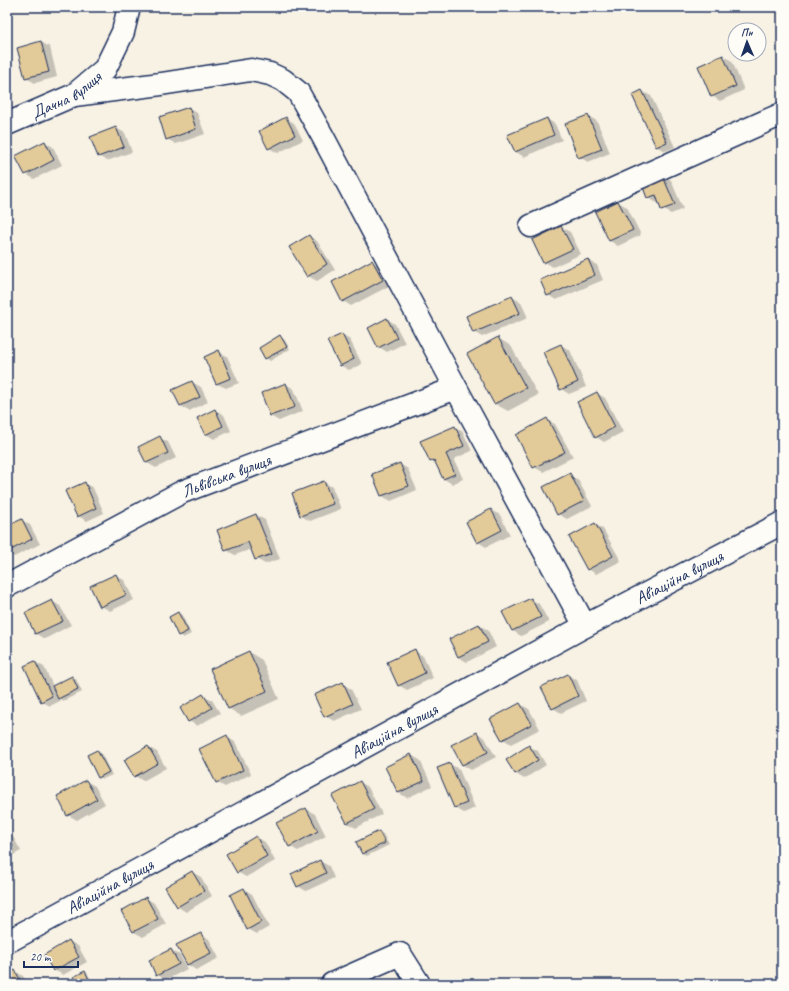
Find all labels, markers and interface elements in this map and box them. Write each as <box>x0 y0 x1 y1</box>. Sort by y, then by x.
north arrow <box>727 22 767 62</box>
text: Пн <box>741 25 754 39</box>
street label: Дачна вулиця <box>28 66 107 123</box>
street label: Львівська вулиця <box>179 449 275 502</box>
street label: Авіаційна вулиця <box>632 545 728 609</box>
street label: Авіаційна вулиця <box>347 698 442 763</box>
street label: Авіаційна вулиця <box>63 854 158 919</box>
scale bar <box>24 943 78 969</box>
text: 20 m <box>30 949 52 965</box>

